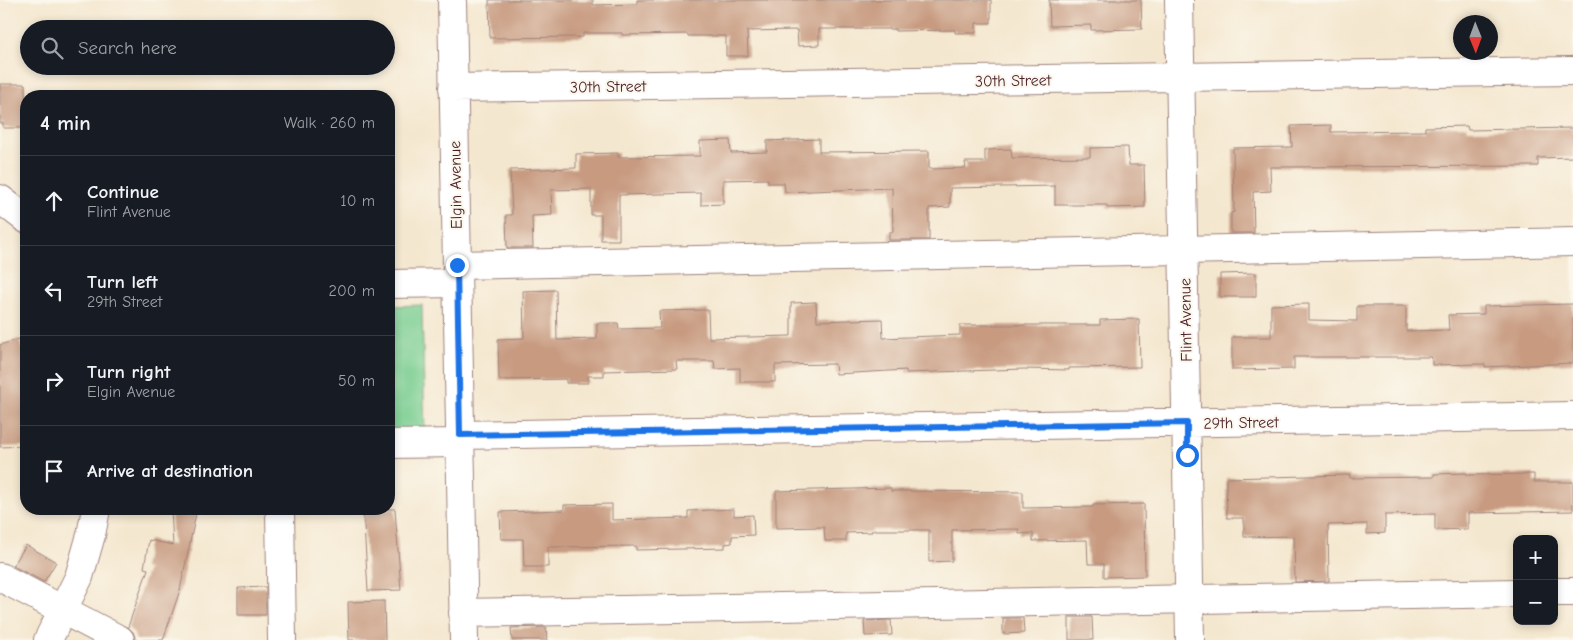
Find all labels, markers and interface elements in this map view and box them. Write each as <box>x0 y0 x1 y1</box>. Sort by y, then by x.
north arrow <box>1453 15 1498 60</box>
search box <box>20 20 395 75</box>
icon: search <box>38 34 66 62</box>
text: Search here <box>78 37 177 59</box>
street label: 30th Street <box>975 71 1052 91</box>
street label: 30th Street <box>570 77 647 97</box>
text: 4 min <box>40 111 91 135</box>
text: Walk · 260 m <box>284 114 375 132</box>
street label: Elgin Avenue <box>446 141 466 229</box>
text: Continue <box>87 181 159 203</box>
icon: ahead <box>40 187 68 215</box>
text: 10 m <box>340 192 375 210</box>
text: Flint Avenue <box>87 203 171 221</box>
route end <box>446 254 469 277</box>
text: Turn left <box>87 271 158 293</box>
icon: left <box>40 277 68 305</box>
street label: Flint Avenue <box>1176 278 1196 362</box>
text: 200 m <box>329 282 375 300</box>
text: 29th Street <box>87 293 162 311</box>
text: Turn right <box>87 361 171 383</box>
icon: right <box>40 367 68 395</box>
text: 50 m <box>338 372 375 390</box>
text: Elgin Avenue <box>87 383 175 401</box>
street label: 29th Street <box>1203 413 1279 433</box>
route start <box>1176 444 1199 467</box>
icon: arrive <box>40 457 68 485</box>
text: Arrive at destination <box>87 460 253 482</box>
map controls <box>1513 535 1558 625</box>
button: + <box>1513 535 1558 580</box>
button: − <box>1513 580 1558 625</box>

